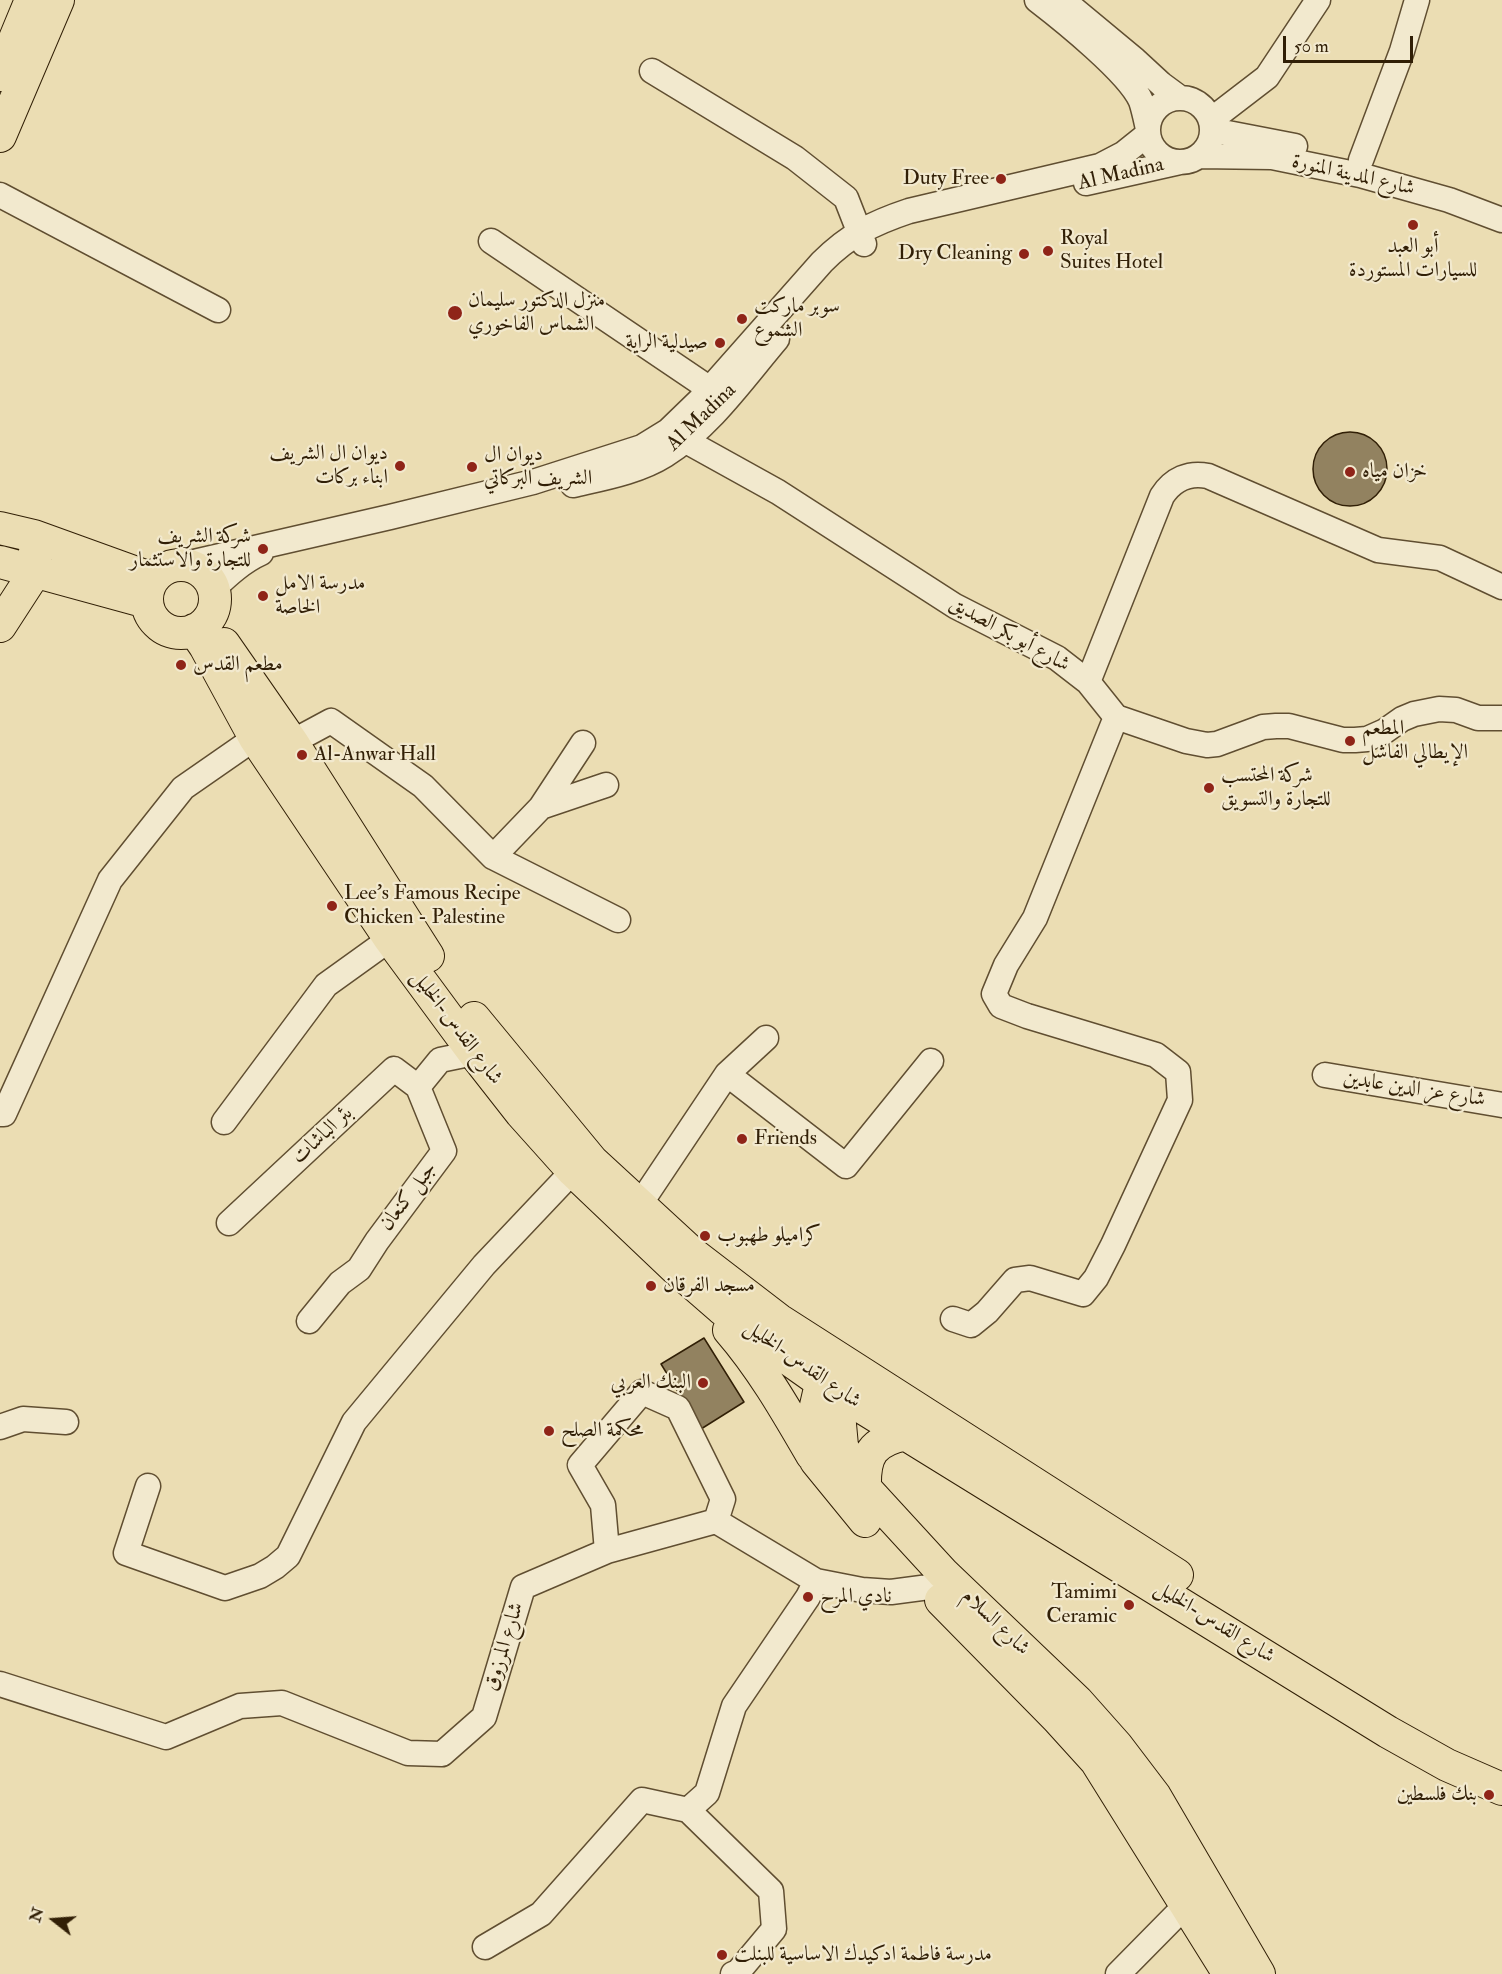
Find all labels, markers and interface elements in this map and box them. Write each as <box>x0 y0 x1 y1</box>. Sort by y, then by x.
scale bar <box>1286 24 1416 62</box>
text: 50 m <box>1294 35 1329 58</box>
street label: شارع المدينة المنورة <box>1289 150 1417 202</box>
street label: Al Madina <box>1076 153 1166 197</box>
place label: Duty Free <box>903 166 989 192</box>
marker: Duty Free <box>994 172 1008 186</box>
marker: أبو العبد للسيارات المستوردة <box>1406 218 1420 232</box>
place label: Royal Suites Hotel <box>1060 226 1163 276</box>
place label: أبو العبد للسيارات المستوردة <box>1349 234 1477 284</box>
place label: Dry Cleaning <box>898 241 1012 267</box>
marker: Royal Suites Hotel <box>1041 244 1055 258</box>
marker: Dry Cleaning <box>1017 247 1031 261</box>
place label: منزل الدكتور سليمان الشماس الفاخوري <box>468 288 605 338</box>
place label: سوبر ماركت الشموع <box>754 294 840 344</box>
marker: منزل الدكتور سليمان الشماس الفاخوري <box>446 304 464 322</box>
marker: سوبر ماركت الشموع <box>735 312 749 326</box>
place label: صيدلية الراية <box>625 330 708 356</box>
marker: صيدلية الراية <box>713 336 727 350</box>
street label: Al Madina <box>662 379 742 457</box>
place label: ديوان ال الشريف ابناء بركات <box>269 441 388 491</box>
place label: ديوان ال الشريف البركاتي <box>484 442 592 492</box>
marker: ديوان ال الشريف ابناء بركات <box>393 459 407 473</box>
place label: خزان مياه <box>1362 459 1427 485</box>
marker: ديوان ال الشريف البركاتي <box>465 460 479 474</box>
marker: خزان مياه <box>1343 465 1357 479</box>
place label: شركة الشريف للتجارة والاستثمار <box>130 524 251 574</box>
marker: شركة الشريف للتجارة والاستثمار <box>256 542 270 556</box>
place label: مدرسة الامل الخاصة <box>275 571 365 621</box>
marker: مدرسة الامل الخاصة <box>256 589 270 603</box>
street label: شارع أبو بكر الصديق <box>944 592 1074 678</box>
place label: مطعم القدس <box>193 652 283 678</box>
marker: مطعم القدس <box>174 658 188 672</box>
place label: المطعم الإيطالي الفاشل <box>1362 716 1468 766</box>
marker: المطعم الإيطالي الفاشل <box>1343 734 1357 748</box>
place label: Al-Anwar Hall <box>314 742 436 768</box>
marker: Al-Anwar Hall <box>295 748 309 762</box>
place label: شركة المحتسب للتجارة والتسويق <box>1221 763 1331 813</box>
marker: شركة المحتسب للتجارة والتسويق <box>1202 781 1216 795</box>
place label: Lee's Famous Recipe Chicken - Palestine <box>344 881 520 931</box>
marker: Lee's Famous Recipe Chicken - Palestine <box>325 899 339 913</box>
street label: شارع القدس-الخليل <box>405 966 507 1090</box>
street label: شارع عز الدين عابدين <box>1341 1066 1487 1114</box>
street label: بئر الباشات <box>287 1101 359 1171</box>
place label: Friends <box>754 1126 817 1152</box>
marker: Friends <box>735 1132 749 1146</box>
street label: جبل كنعان <box>375 1157 443 1237</box>
place label: كراميلو طهبوب <box>717 1223 821 1249</box>
marker: كراميلو طهبوب <box>698 1229 712 1243</box>
place label: مسجد الفرقان <box>663 1273 755 1299</box>
marker: مسجد الفرقان <box>644 1279 658 1293</box>
street label: شارع القدس-الخليل <box>739 1315 865 1415</box>
place label: البنك العربي <box>611 1370 691 1396</box>
marker: البنك العربي <box>696 1376 710 1390</box>
place label: محكمة الصلح <box>561 1418 643 1444</box>
marker: محكمة الصلح <box>542 1424 556 1438</box>
street label: شارع القدس-الخليل <box>1149 1576 1279 1670</box>
place label: Tamimi Ceramic <box>1046 1580 1117 1630</box>
place label: نادي المرح <box>820 1584 892 1610</box>
street label: شارع السلام <box>956 1584 1034 1662</box>
marker: نادي المرح <box>801 1590 815 1604</box>
marker: Tamimi Ceramic <box>1122 1598 1136 1612</box>
street label: شارع المرزوق <box>480 1600 530 1694</box>
place label: بنك فلسطين <box>1397 1782 1477 1808</box>
marker: بنك فلسطين <box>1482 1788 1496 1802</box>
north arrow <box>24 1890 84 1950</box>
text: N <box>25 1905 48 1925</box>
place label: مدرسة فاطمة ادكيدك الاساسية للبنلت <box>734 1942 992 1968</box>
marker: مدرسة فاطمة ادكيدك الاساسية للبنلت <box>715 1948 729 1962</box>

